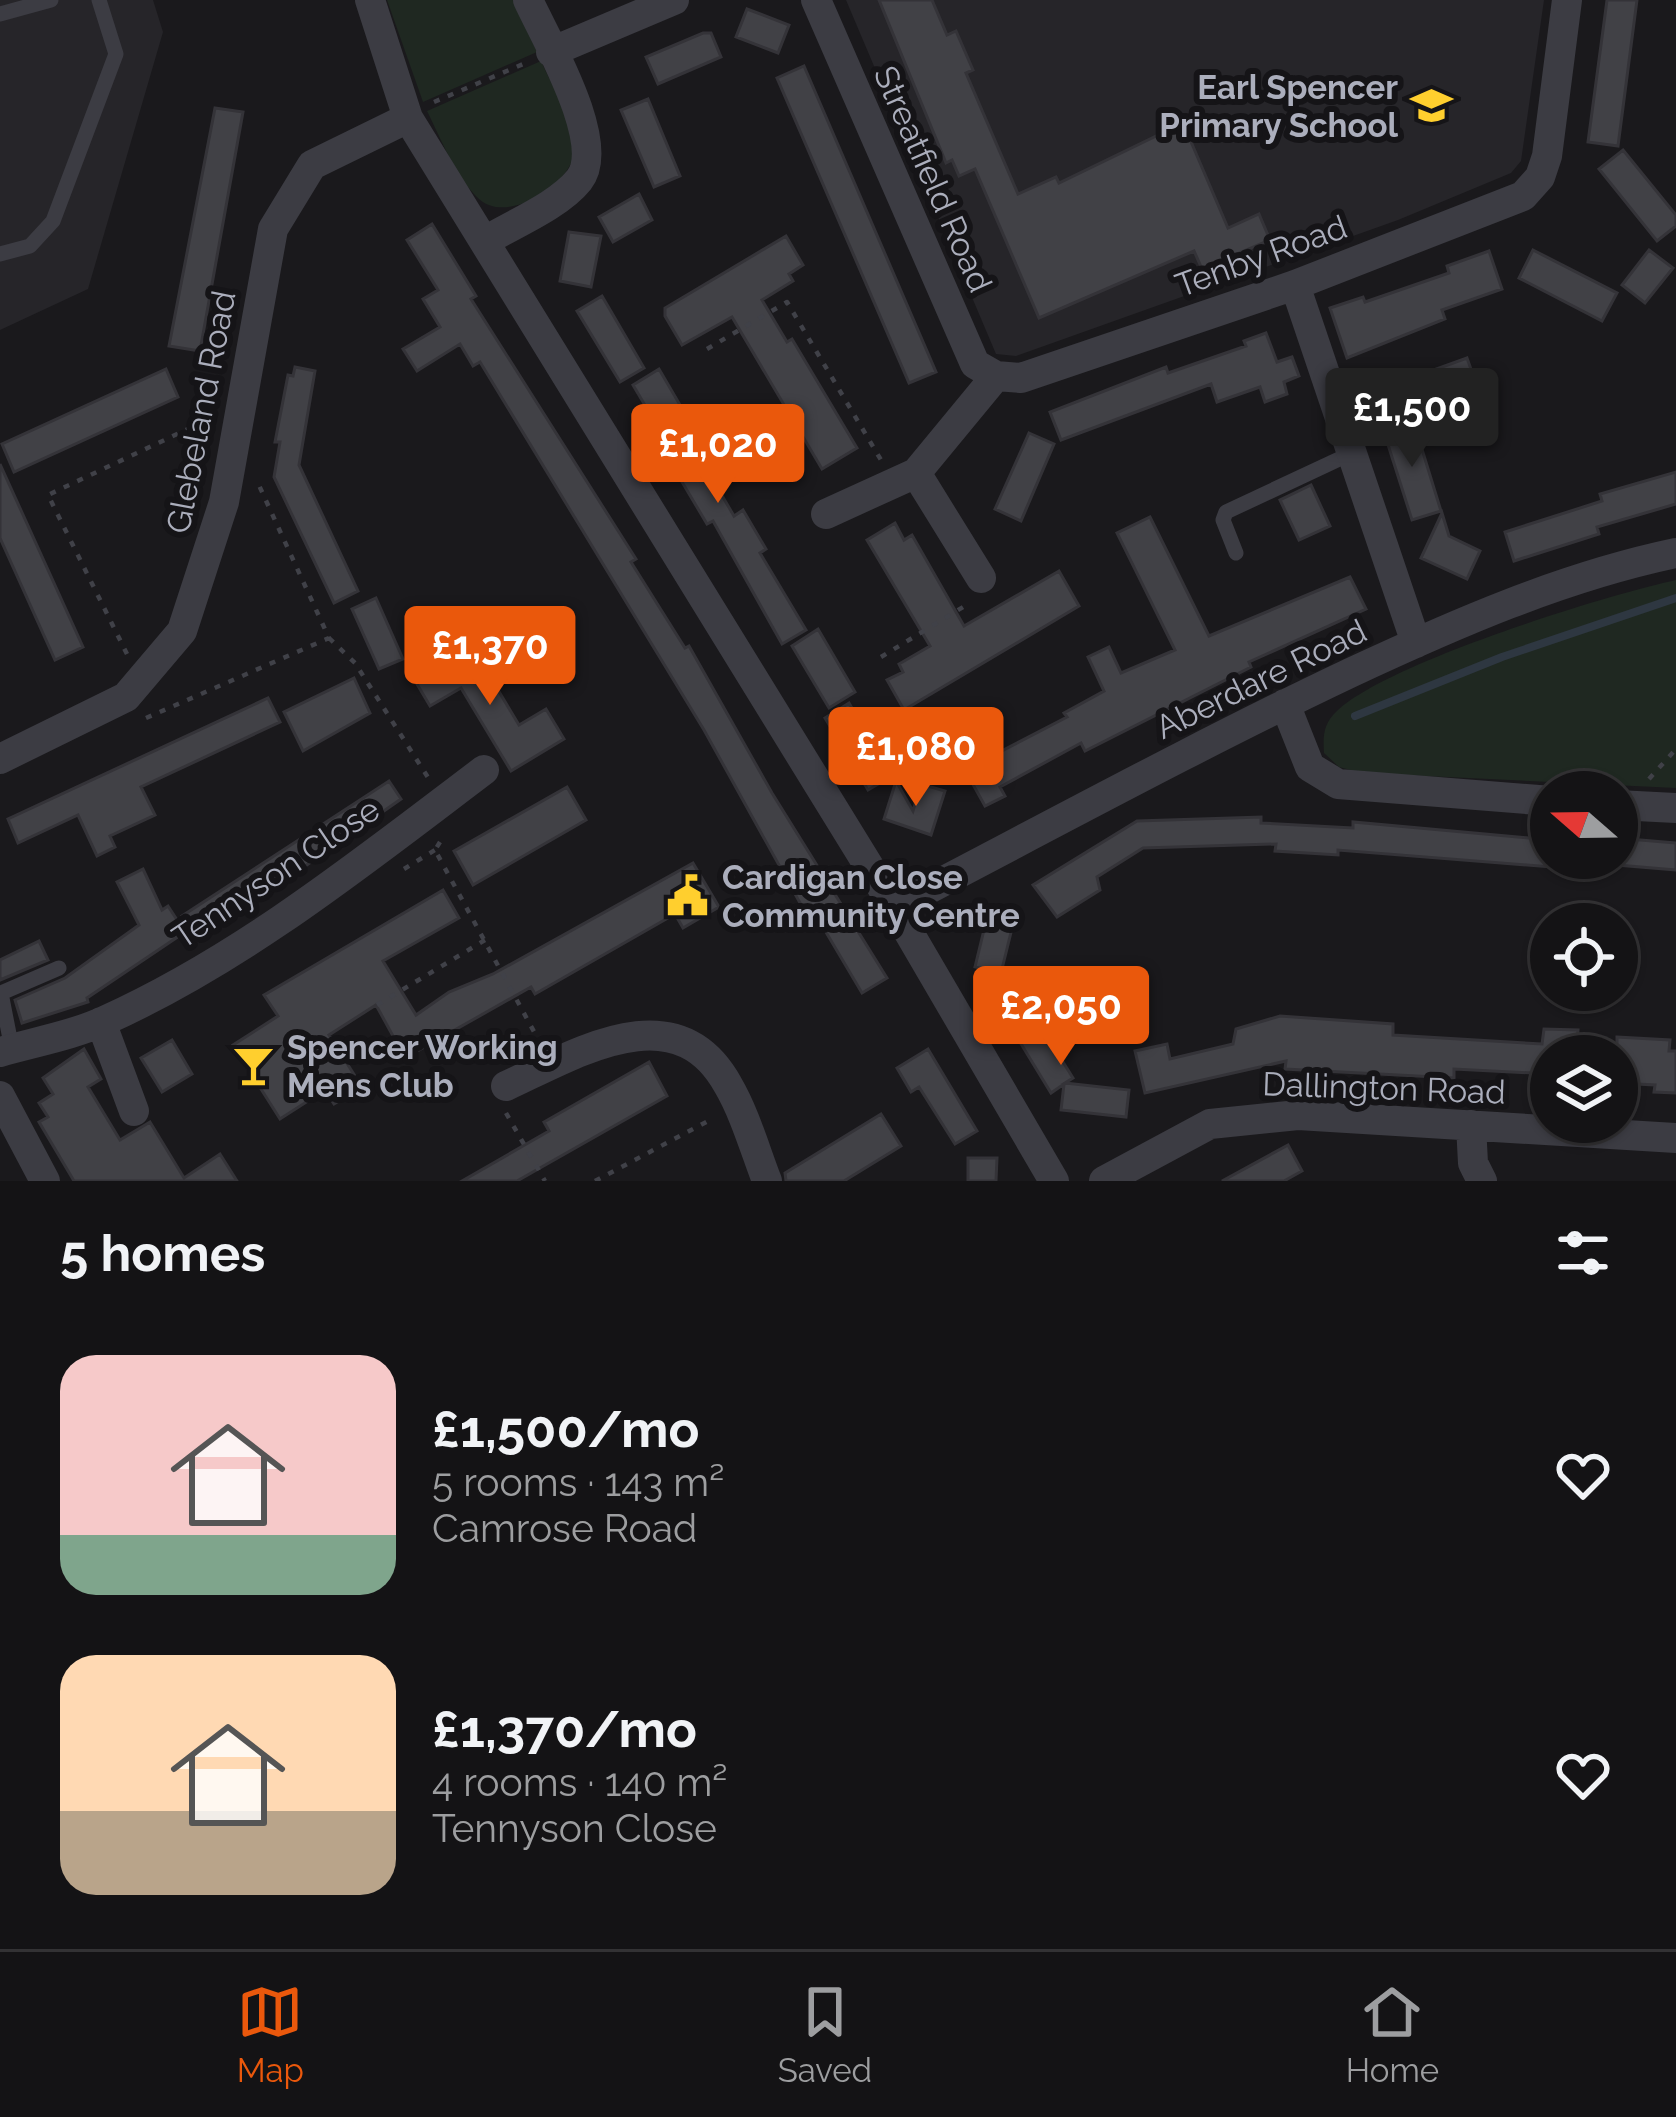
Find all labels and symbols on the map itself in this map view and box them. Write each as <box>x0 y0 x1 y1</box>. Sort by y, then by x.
street label: Streatfield Road <box>866 60 1000 298</box>
place label: Earl Spencer Primary School <box>1159 68 1399 145</box>
school or university icon: Earl Spencer Primary School <box>1409 83 1455 129</box>
street label: Tenby Road <box>1170 207 1352 305</box>
street label: Glebeland Road <box>158 288 244 536</box>
pin: £1,500 <box>1314 368 1510 470</box>
pin: £1,020 <box>620 404 816 506</box>
pin: £1,370 <box>392 606 588 708</box>
street label: Aberdare Road <box>1149 611 1373 747</box>
pin: £1,080 <box>818 707 1014 809</box>
north arrow <box>1530 771 1638 879</box>
street label: Tennyson Close <box>165 789 387 957</box>
place label: Cardigan Close Community Centre <box>722 858 1020 935</box>
public building icon: Cardigan Close Community Centre <box>665 873 711 919</box>
pin: £2,050 <box>963 966 1159 1068</box>
place label: Spencer Working Mens Club <box>287 1028 558 1105</box>
bar icon: Spencer Working Mens Club <box>230 1043 276 1089</box>
street label: Dallington Road <box>1262 1064 1506 1112</box>

